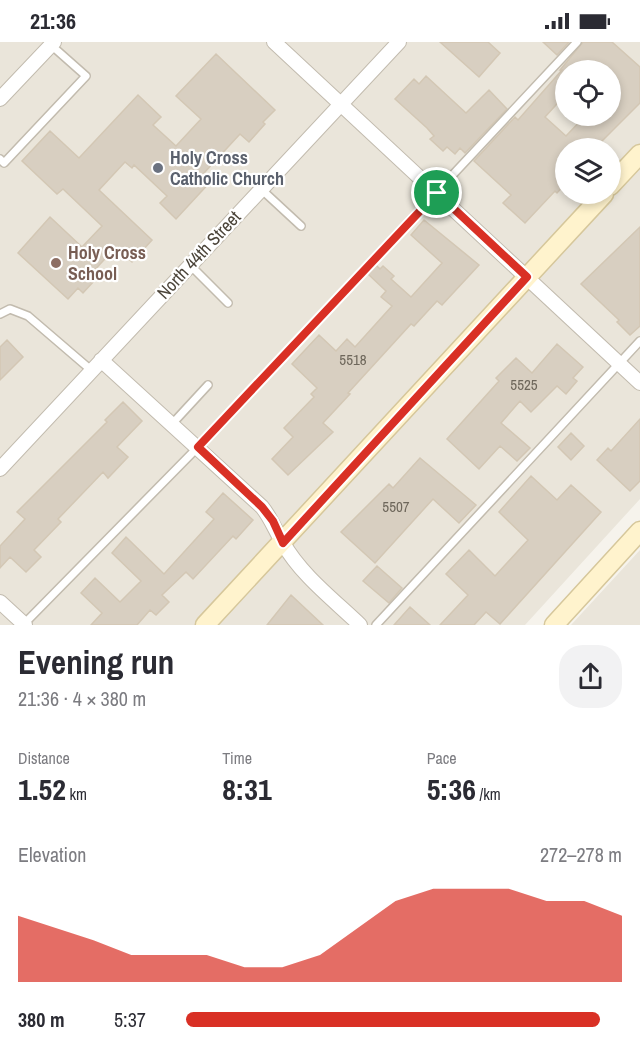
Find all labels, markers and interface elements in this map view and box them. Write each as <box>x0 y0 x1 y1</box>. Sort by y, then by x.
text: 21:36 <box>30 6 76 36</box>
map controls <box>555 60 621 204</box>
button: locate <box>555 60 621 126</box>
button: layers <box>555 138 621 204</box>
place label: Holy Cross Catholic Church <box>170 145 284 191</box>
marker: Holy Cross Catholic Church <box>151 161 165 175</box>
pin <box>411 167 462 218</box>
icon: arrive <box>420 176 453 209</box>
street label: North 44th Street <box>151 205 246 304</box>
place label: Holy Cross School <box>68 240 146 286</box>
marker: Holy Cross School <box>49 256 63 270</box>
house number: 5518 <box>339 349 367 370</box>
house number: 5525 <box>510 374 538 395</box>
house number: 5507 <box>382 496 410 517</box>
text: Evening run <box>18 640 174 684</box>
button: share <box>559 645 622 708</box>
text: 21:36 · 4 × 380 m <box>18 685 146 712</box>
text: Distance <box>18 747 70 769</box>
text: Time <box>222 747 252 769</box>
text: Pace <box>427 747 457 769</box>
text: 1.52 <box>18 769 66 809</box>
text: 8:31 <box>222 769 272 809</box>
text: 5:36 <box>427 769 476 809</box>
text: km <box>66 783 87 805</box>
text: /km <box>476 783 501 805</box>
text: Elevation <box>18 841 86 868</box>
text: 272–278 m <box>540 841 622 868</box>
text: 380 m <box>18 1006 65 1033</box>
text: 5:37 <box>114 1006 146 1033</box>

